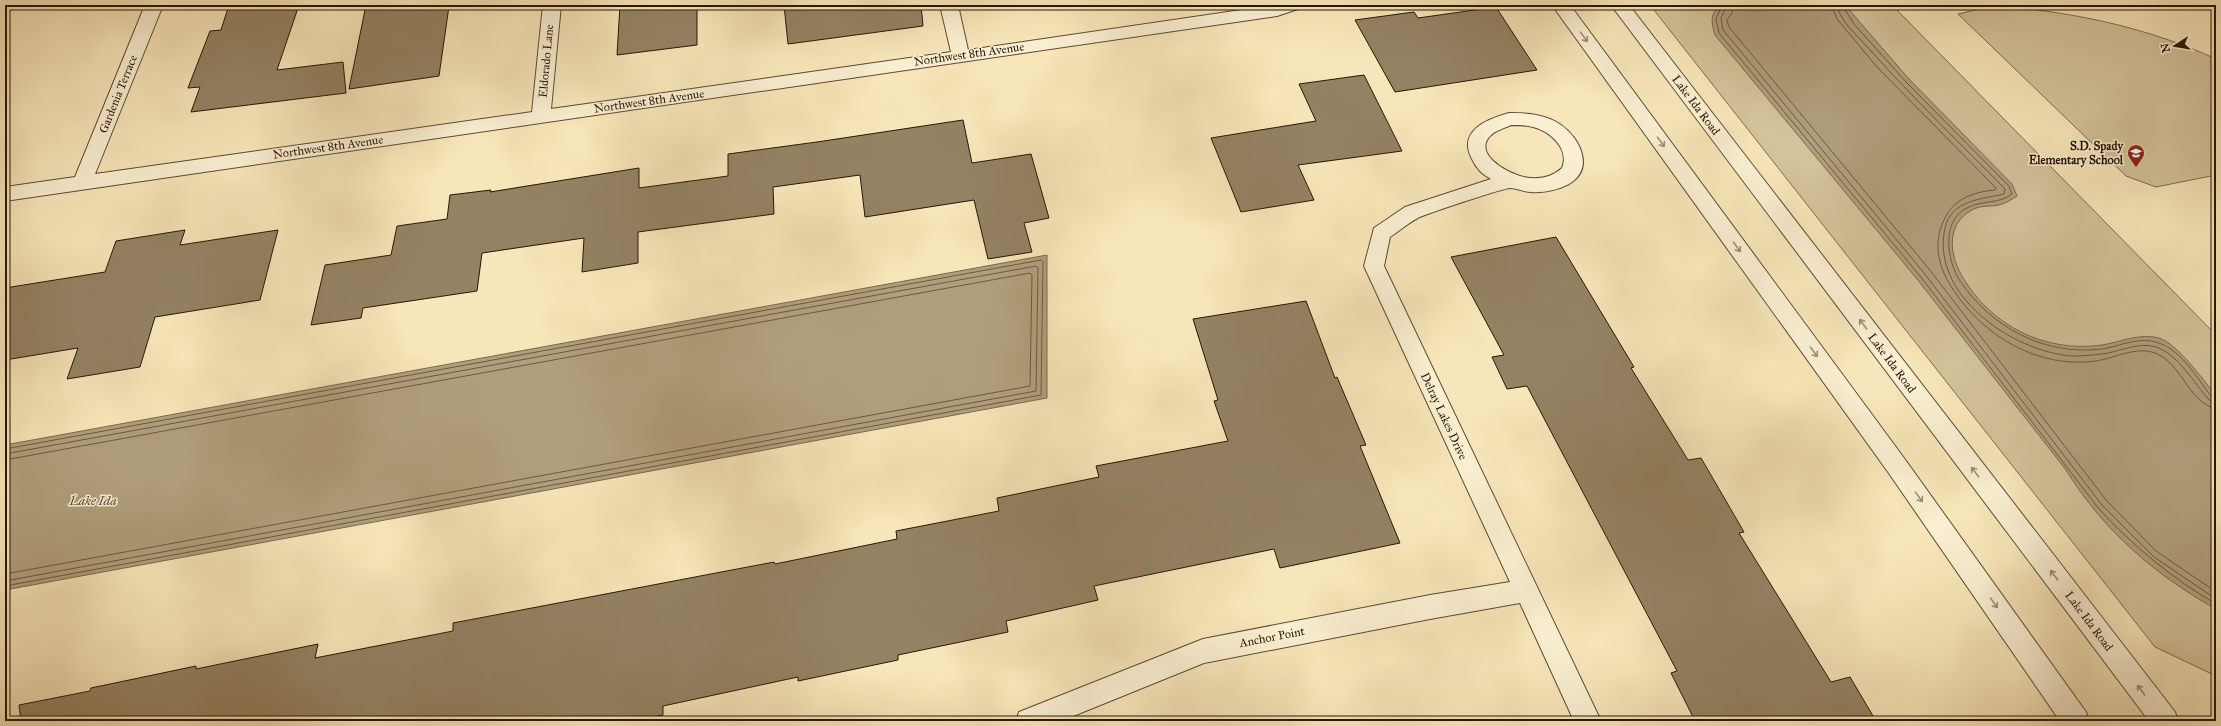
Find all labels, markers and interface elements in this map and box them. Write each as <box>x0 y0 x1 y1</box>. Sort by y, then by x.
street label: Eldorado Lane <box>536 24 556 98</box>
north arrow <box>2155 26 2195 66</box>
one-way arrow <box>1580 31 1588 42</box>
street label: Northwest 8th Avenue <box>913 39 1025 69</box>
text: N <box>2158 41 2173 54</box>
street label: Gardenia Terrace <box>96 53 140 135</box>
street label: Lake Ida Road <box>1669 72 1723 138</box>
street label: Northwest 8th Avenue <box>593 86 705 116</box>
street label: Northwest 8th Avenue <box>272 132 384 162</box>
one-way arrow <box>1656 136 1665 147</box>
place label: S.D. Spady Elementary School <box>2029 139 2124 168</box>
school or university icon: S.D. Spady Elementary School <box>2126 143 2146 168</box>
one-way arrow <box>1733 241 1741 252</box>
one-way arrow <box>1858 319 1867 330</box>
street label: Lake Ida Road <box>1865 330 1919 396</box>
one-way arrow <box>1810 346 1818 357</box>
street label: Delray Lakes Drive <box>1418 370 1470 462</box>
one-way arrow <box>1971 467 1980 478</box>
one-way arrow <box>1915 491 1923 502</box>
water label: Lake Ida <box>68 493 117 509</box>
one-way arrow <box>2050 570 2058 581</box>
street label: Lake Ida Road <box>2062 588 2116 654</box>
one-way arrow <box>1990 597 1998 608</box>
street label: Anchor Point <box>1237 624 1307 650</box>
one-way arrow <box>2137 685 2146 696</box>

